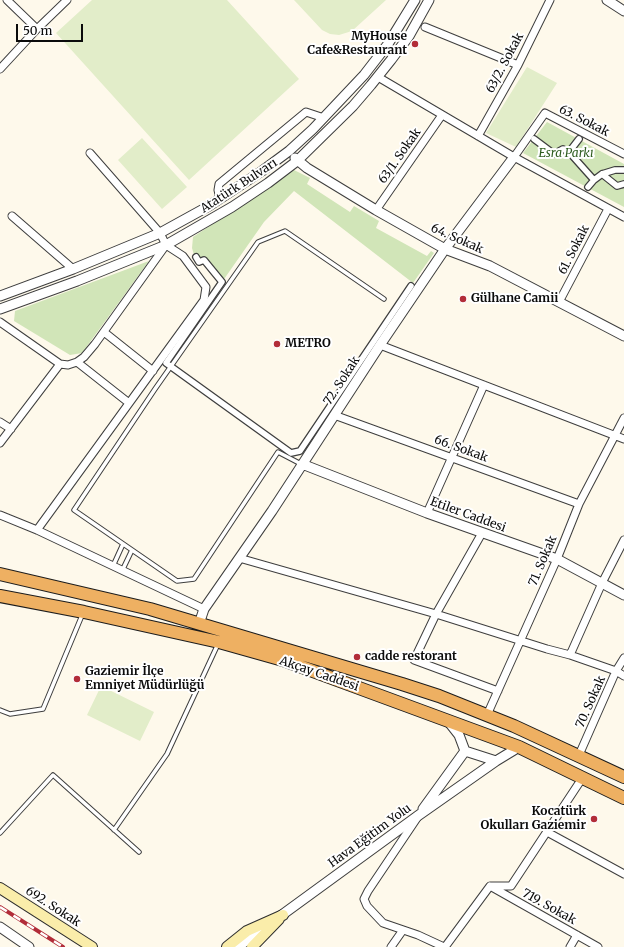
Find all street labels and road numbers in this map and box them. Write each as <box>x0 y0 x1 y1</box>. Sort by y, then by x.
street label: 63/2. Sokak <box>483 30 527 96</box>
street label: 63. Sokak <box>556 102 612 140</box>
street label: 63/1. Sokak <box>376 126 424 186</box>
street label: Atatürk Bulvarı <box>198 156 280 216</box>
street label: 64. Sokak <box>428 221 486 257</box>
street label: 61. Sokak <box>555 223 593 277</box>
street label: 72. Sokak <box>321 354 363 408</box>
street label: 66. Sokak <box>432 433 490 465</box>
street label: Etiler Caddesi <box>428 495 508 535</box>
street label: 71. Sokak <box>526 534 560 588</box>
street label: Akçay Caddesi <box>277 654 361 694</box>
street label: 70. Sokak <box>573 674 609 730</box>
street label: Hava Eğitim Yolu <box>326 801 414 871</box>
street label: 692. Sokak <box>23 884 83 930</box>
street label: 719. Sokak <box>520 886 578 928</box>

